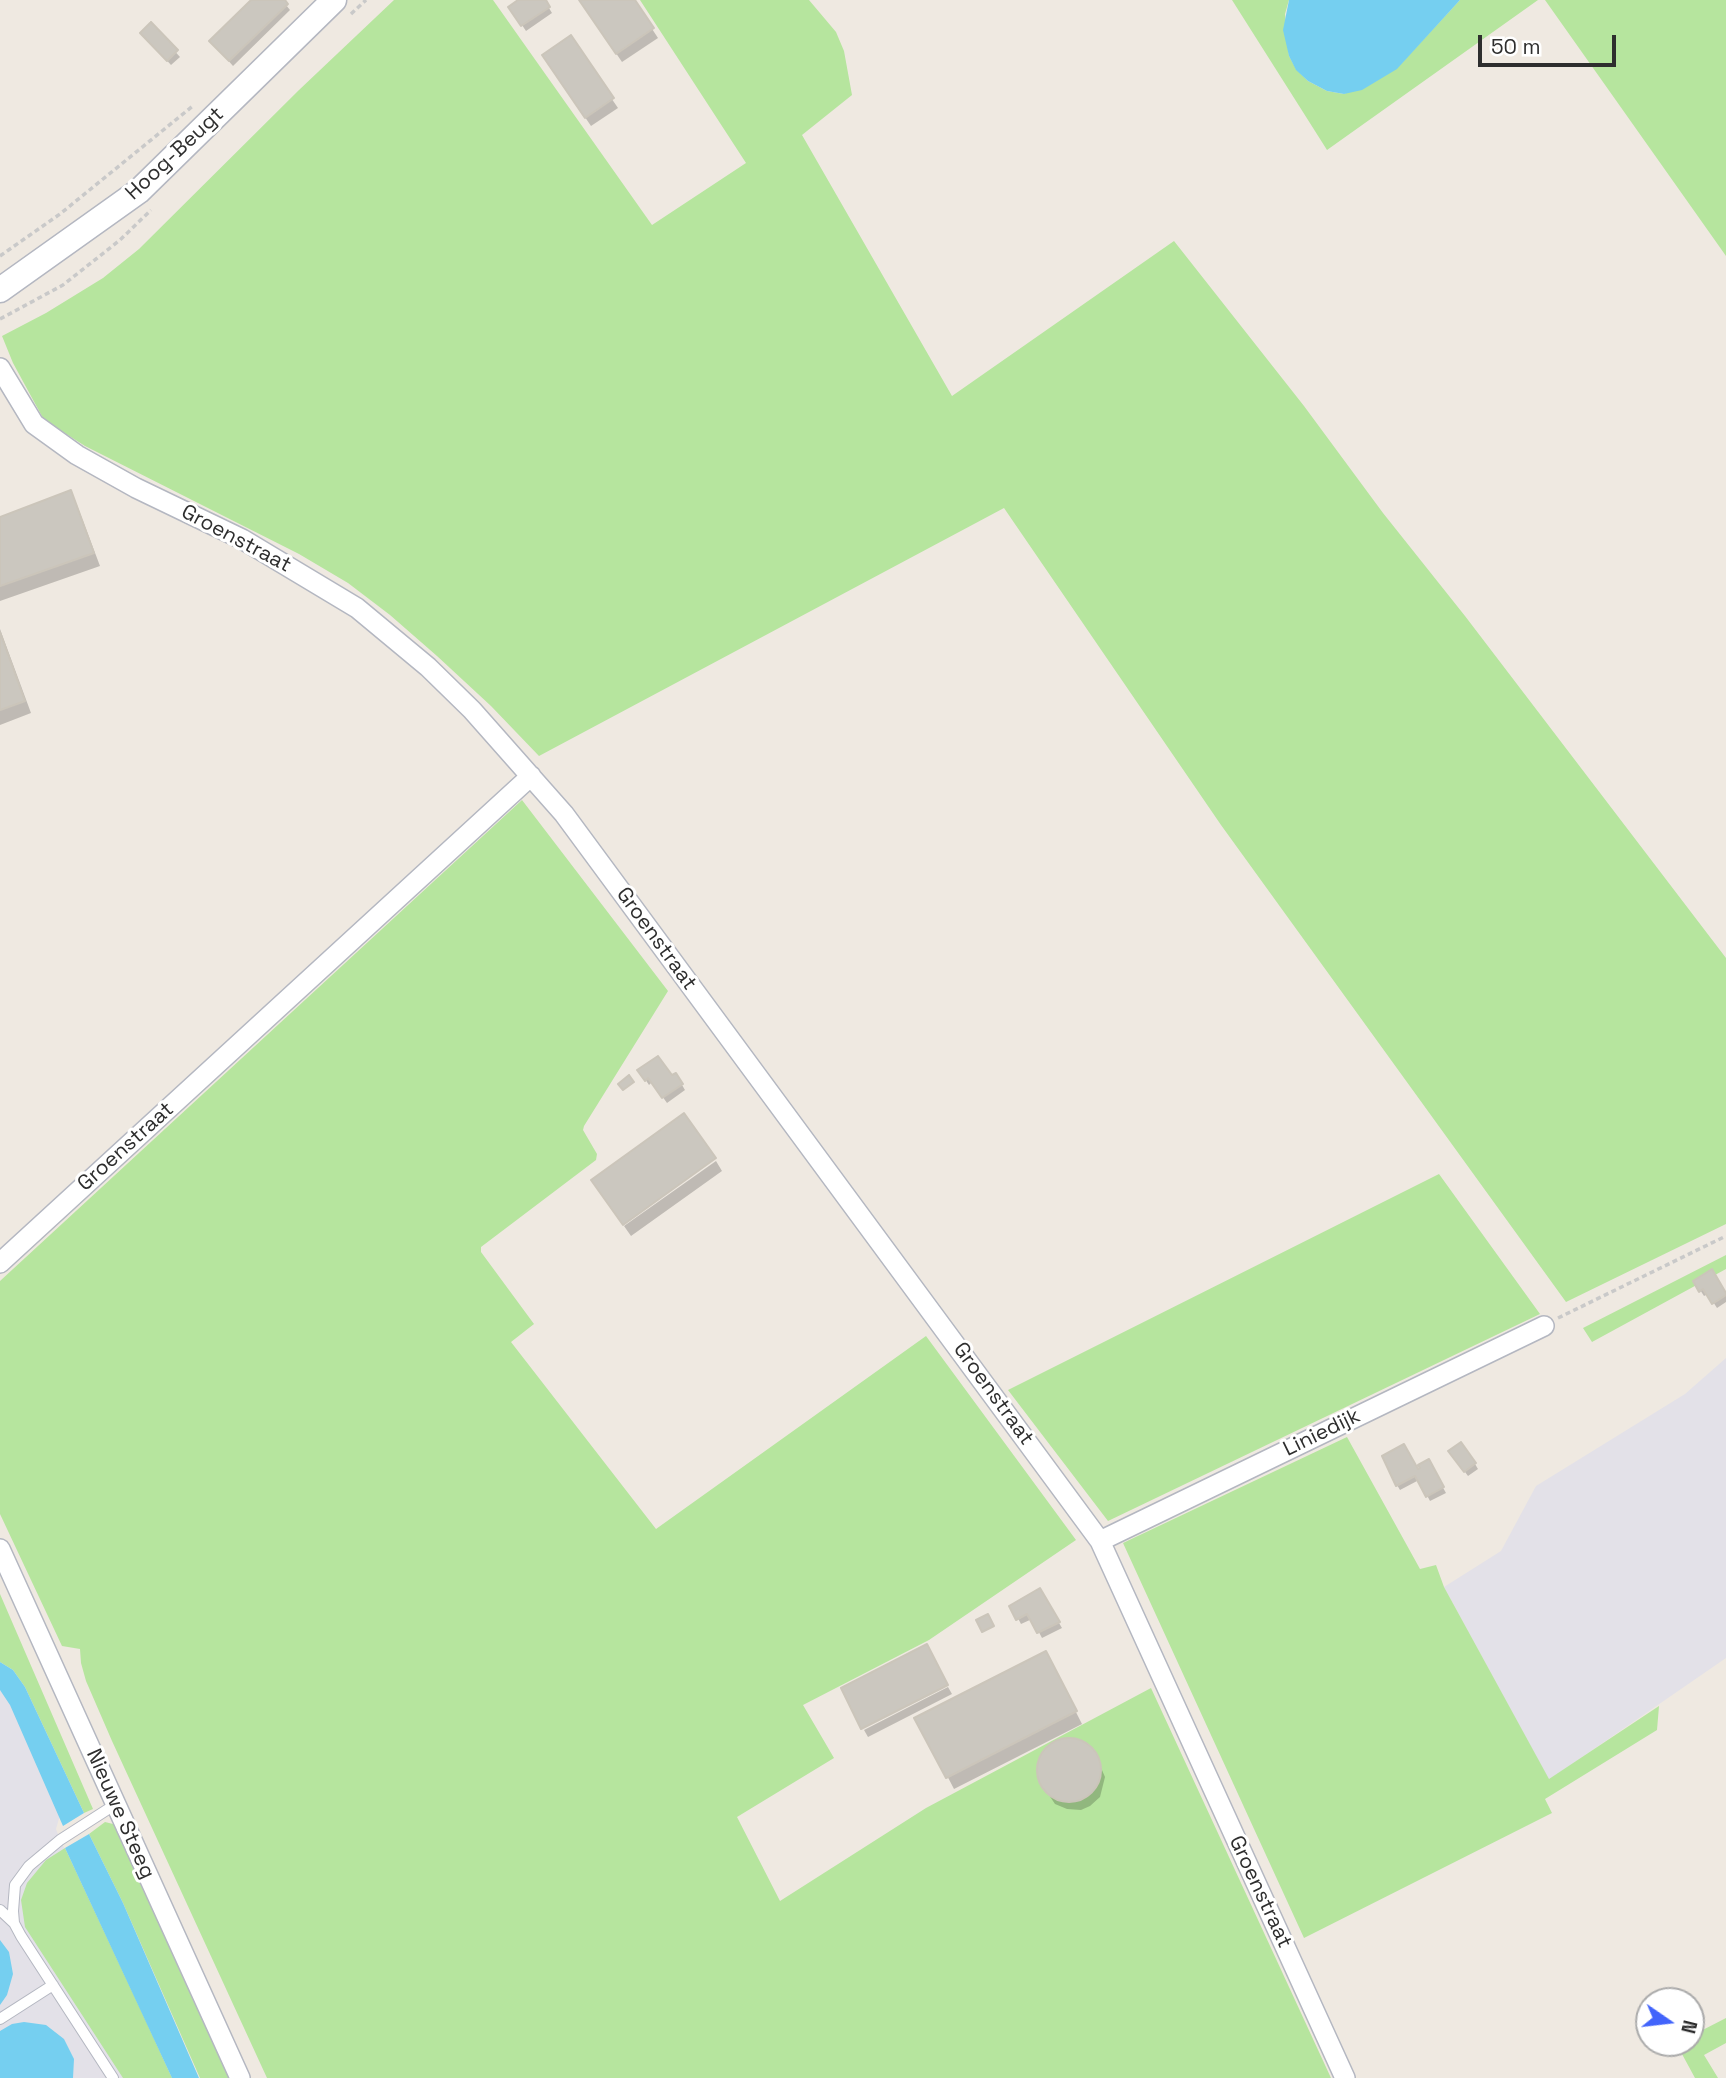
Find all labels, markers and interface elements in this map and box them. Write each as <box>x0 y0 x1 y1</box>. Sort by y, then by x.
scale bar <box>1481 21 1619 65</box>
text: 50 m <box>1491 33 1541 60</box>
street label: Hoog-Beugt <box>121 102 229 206</box>
street label: Groenstraat <box>177 500 295 578</box>
street label: Groenstraat <box>610 883 702 995</box>
street label: Groenstraat <box>73 1097 179 1197</box>
street label: Groenstraat <box>947 1338 1039 1450</box>
street label: Liniedijk <box>1280 1404 1364 1462</box>
street label: Nieuwe Steeg <box>80 1745 160 1883</box>
street label: Groenstraat <box>1223 1832 1297 1952</box>
north arrow <box>1635 1987 1705 2057</box>
text: N <box>1675 2018 1703 2036</box>

